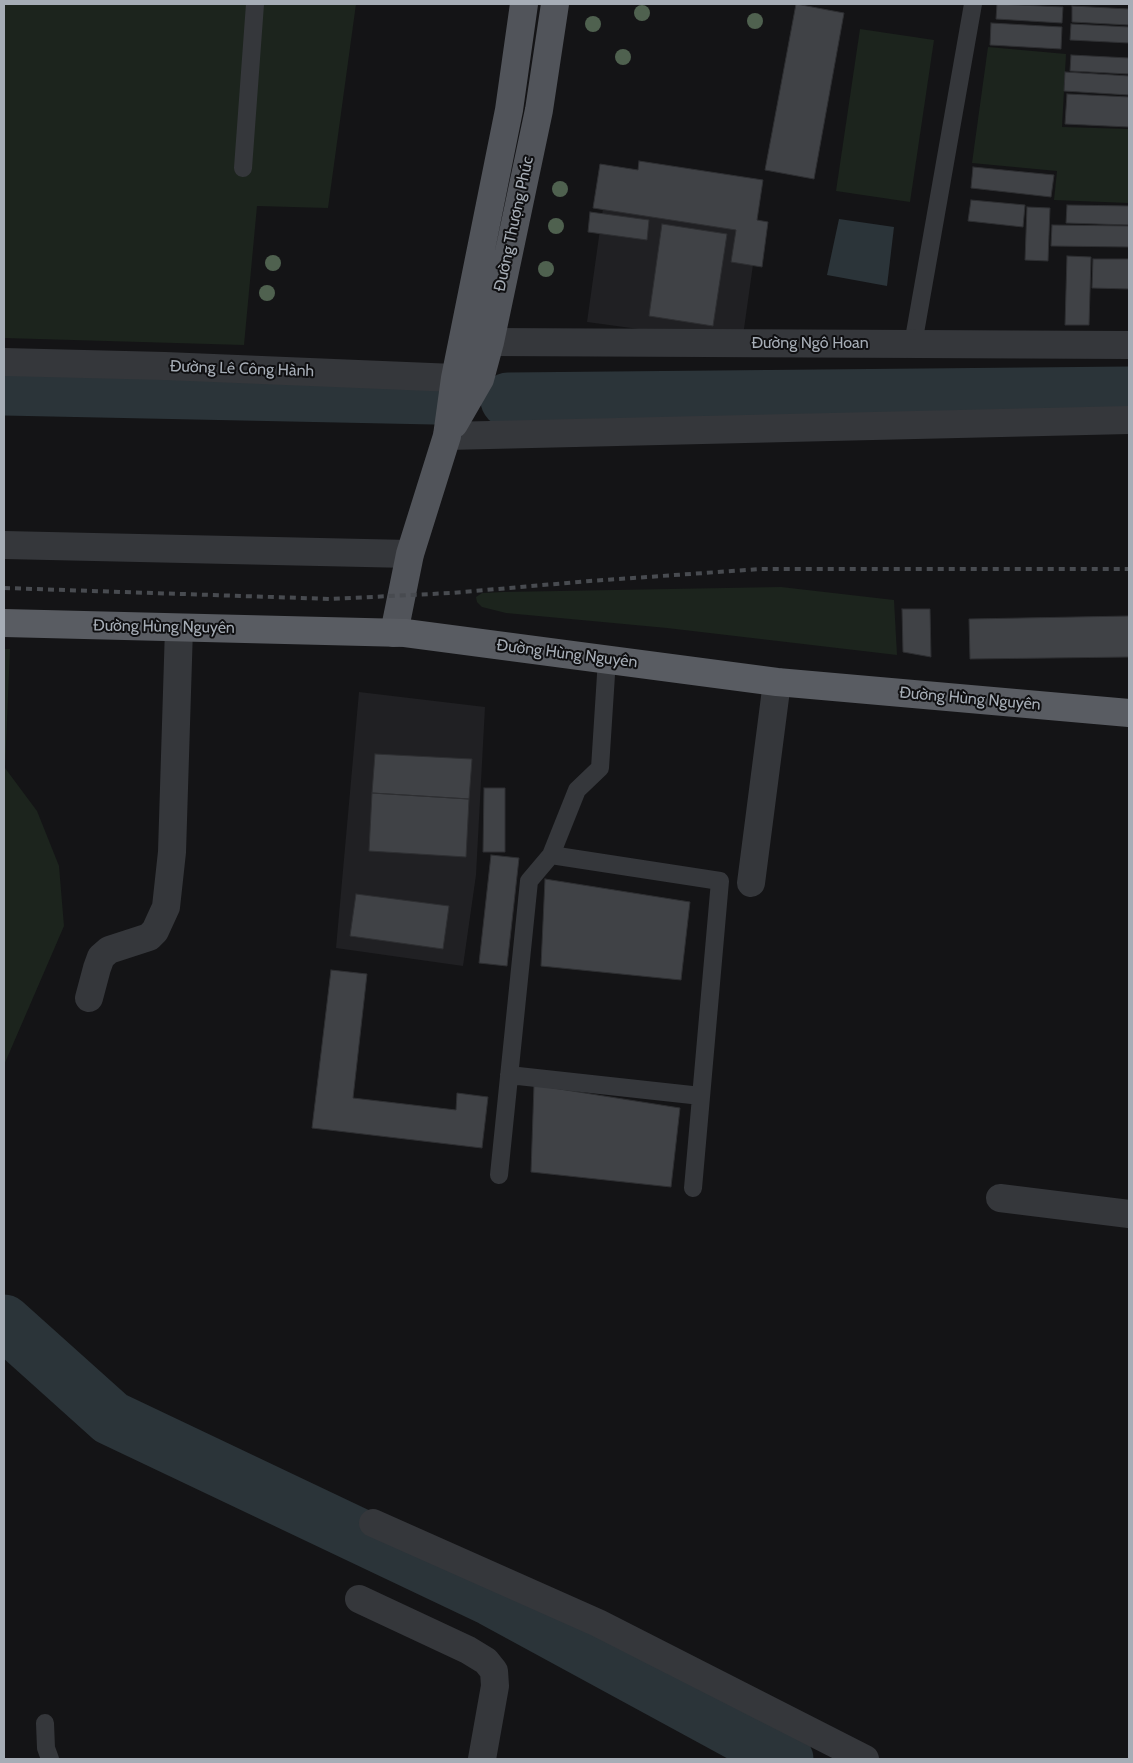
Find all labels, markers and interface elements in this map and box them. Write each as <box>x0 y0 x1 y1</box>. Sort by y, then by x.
street label: Đường Thượng Phúc <box>490 155 538 293</box>
street label: Đường Ngô Hoan <box>751 333 869 353</box>
street label: Đường Lê Công Hành <box>170 357 314 381</box>
street label: Đường Hùng Nguyên <box>93 616 235 638</box>
street label: Đường Hùng Nguyên <box>495 636 639 672</box>
street label: Đường Hùng Nguyên <box>899 683 1041 715</box>

